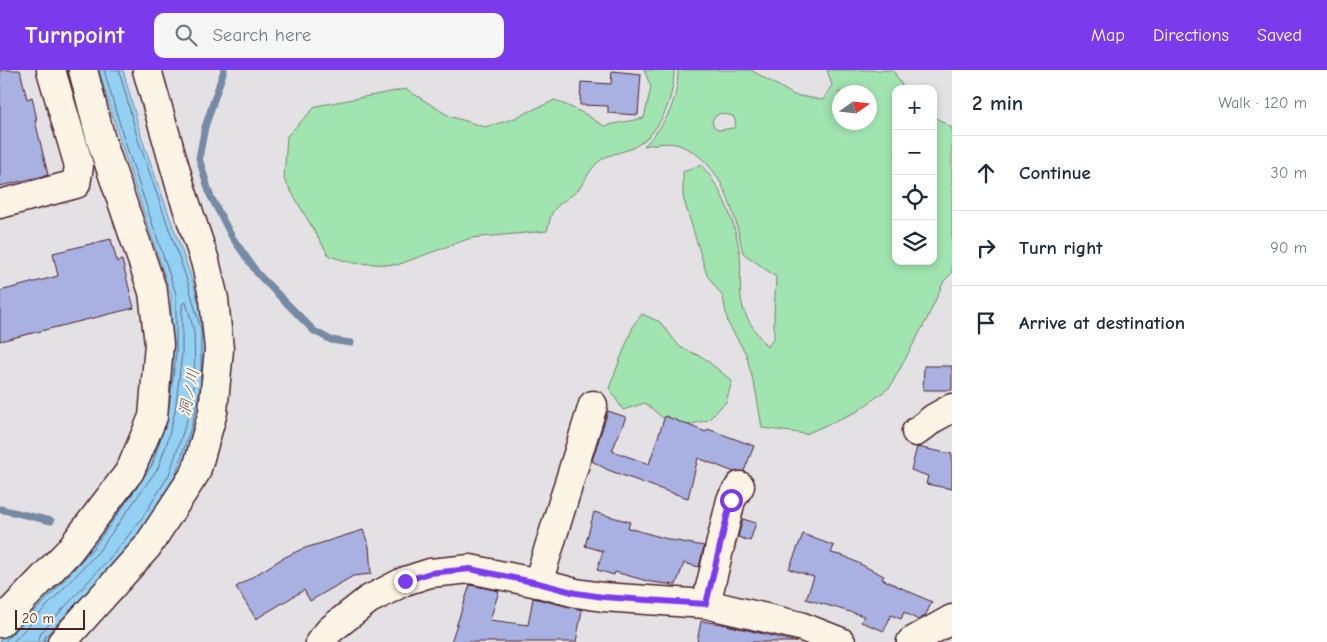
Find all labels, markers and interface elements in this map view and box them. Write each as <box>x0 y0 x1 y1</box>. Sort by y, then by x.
search box <box>154 13 504 58</box>
text: Turnpoint <box>25 21 124 49</box>
icon: search <box>172 21 200 49</box>
text: Search here <box>212 24 311 46</box>
text: Map <box>1091 25 1125 46</box>
text: Directions <box>1153 25 1229 46</box>
text: Saved <box>1257 25 1302 46</box>
north arrow <box>832 85 877 130</box>
map controls <box>892 85 937 265</box>
button: + <box>892 85 937 130</box>
text: 2 min <box>972 91 1023 115</box>
text: Walk · 120 m <box>1218 94 1307 112</box>
button: − <box>892 130 937 175</box>
icon: ahead <box>972 159 1000 187</box>
text: Continue <box>1019 162 1091 184</box>
text: 30 m <box>1271 164 1307 182</box>
button: locate <box>892 175 937 220</box>
button: layers <box>892 220 937 265</box>
icon: right <box>972 234 1000 262</box>
text: Turn right <box>1019 237 1103 259</box>
text: 90 m <box>1270 239 1307 257</box>
icon: arrive <box>972 309 1000 337</box>
text: Arrive at destination <box>1019 312 1185 334</box>
water label: 洞ノ川 <box>175 367 203 418</box>
route start <box>720 489 743 512</box>
route end <box>394 570 417 593</box>
scale bar <box>15 607 85 630</box>
text: 20 m <box>22 610 54 627</box>

